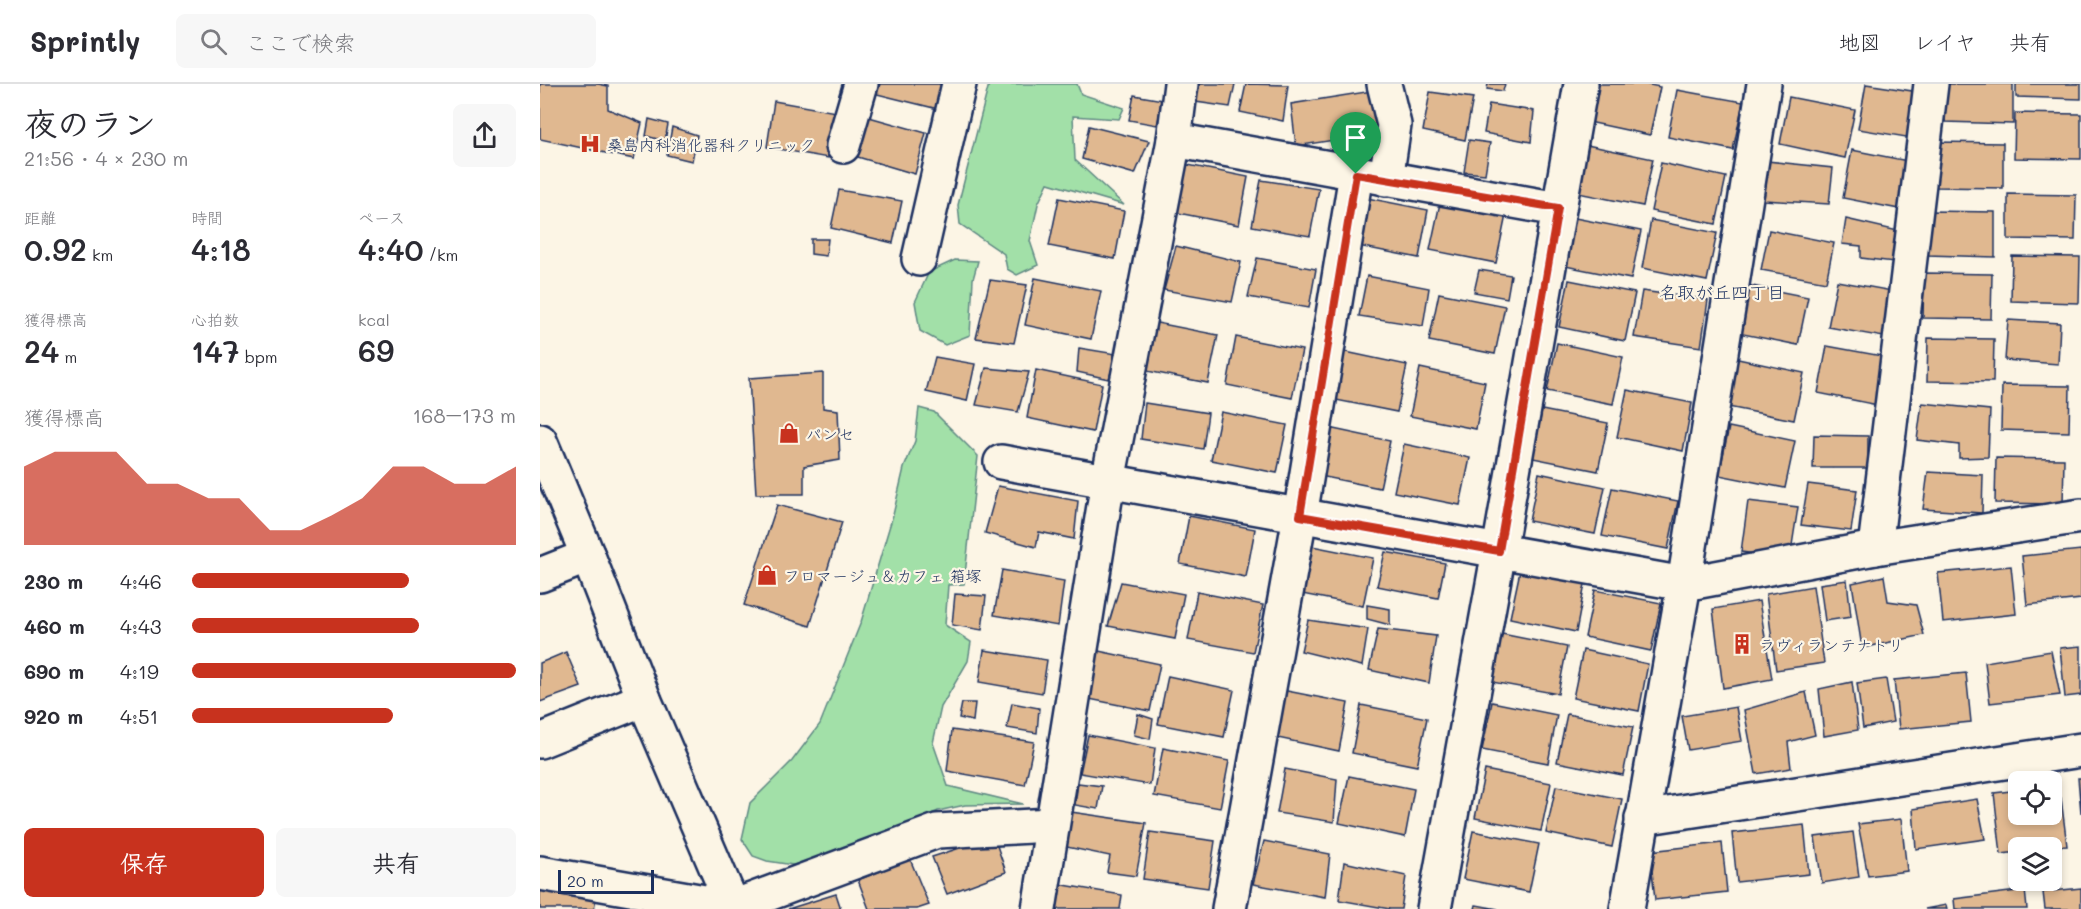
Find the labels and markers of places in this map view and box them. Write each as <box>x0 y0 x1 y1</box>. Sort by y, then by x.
pin <box>1330 112 1381 174</box>
hospital icon: 桑島内科消化器科クリニック <box>578 132 602 156</box>
place label: 桑島内科消化器科クリニック <box>607 134 815 155</box>
shop icon: パンセ <box>777 421 801 445</box>
place label: パンセ <box>806 423 854 444</box>
shop icon: フロマージュ＆カフェ 箱塚 <box>755 563 779 587</box>
place label: フロマージュ＆カフェ 箱塚 <box>784 565 981 586</box>
building icon: ラヴィランテナトリ <box>1730 632 1754 656</box>
place label: ラヴィランテナトリ <box>1759 634 1904 655</box>

